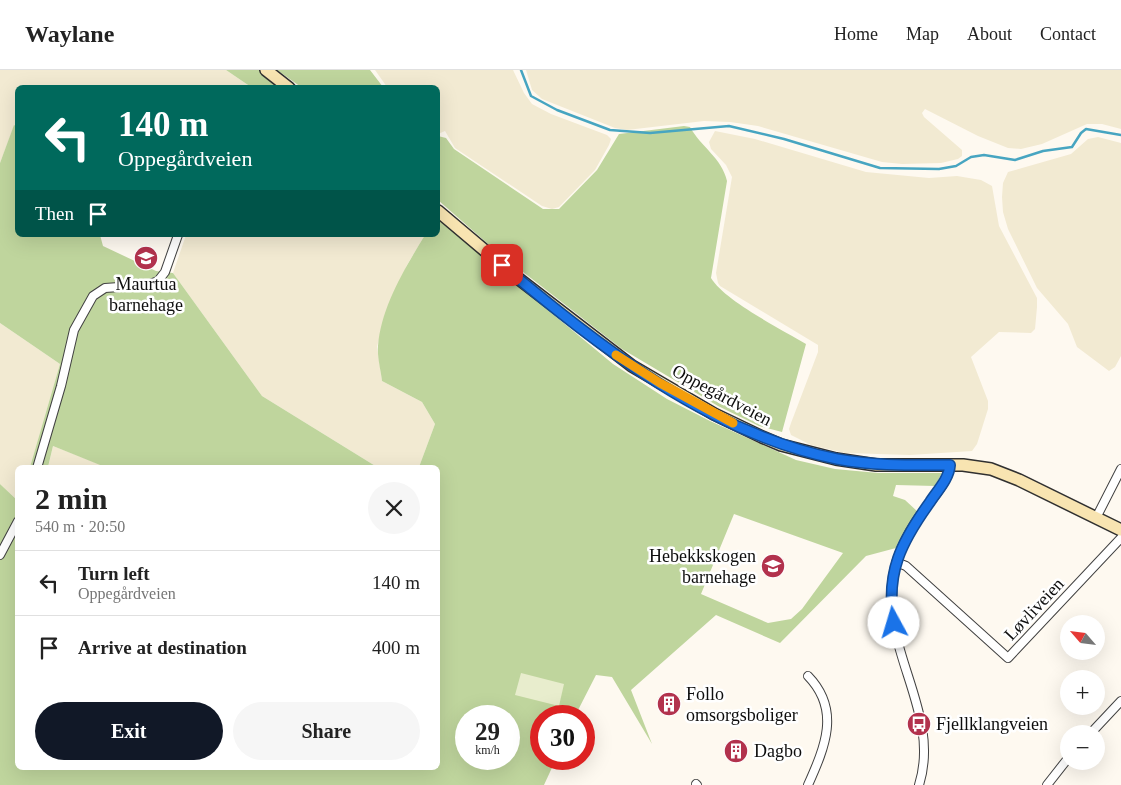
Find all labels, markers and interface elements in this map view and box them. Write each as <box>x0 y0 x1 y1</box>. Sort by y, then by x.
text: Waylane <box>25 21 114 47</box>
text: Home <box>834 24 878 44</box>
text: Map <box>906 24 939 44</box>
text: About <box>967 24 1012 44</box>
text: Contact <box>1040 24 1096 44</box>
icon: left <box>35 105 100 170</box>
text: 140 m <box>118 105 208 144</box>
text: Oppegårdveien <box>118 146 252 171</box>
icon: arrive <box>84 200 112 228</box>
text: Then <box>35 203 74 224</box>
pin <box>481 244 523 286</box>
school or university icon: Maurtua barnehage <box>133 245 159 271</box>
icon: arrive <box>488 251 516 279</box>
place label: Maurtua barnehage <box>109 274 183 315</box>
street label: Oppegårdveien <box>669 360 775 430</box>
text: 2 min <box>35 482 108 515</box>
button: close <box>368 482 420 534</box>
text: 540 m · 20:50 <box>35 518 125 535</box>
place label: Hebekkskogen barnehage <box>649 546 756 587</box>
school or university icon: Hebekkskogen barnehage <box>760 553 786 579</box>
text: Turn left <box>78 563 150 584</box>
icon: left <box>35 569 63 597</box>
text: 140 m <box>372 572 420 593</box>
street label: Løvliveien <box>1000 574 1068 644</box>
text: Oppegårdveien <box>78 585 176 602</box>
position arrow <box>867 596 919 648</box>
north arrow <box>1060 615 1105 660</box>
map controls <box>1060 615 1105 770</box>
icon: arrive <box>35 634 63 662</box>
text: Arrive at destination <box>78 637 247 658</box>
text: 400 m <box>372 637 420 658</box>
button: + <box>1060 670 1105 715</box>
place label: Follo omsorgsboliger <box>686 684 798 725</box>
building icon: Follo omsorgsboliger <box>656 691 682 717</box>
button: Exit <box>35 702 223 760</box>
button: Share <box>233 702 420 760</box>
speed limit sign: 30 <box>530 705 595 770</box>
bus stop icon: Fjellklangveien <box>906 711 932 737</box>
place label: Fjellklangveien <box>936 714 1048 734</box>
text: 29 <box>475 718 500 745</box>
button: − <box>1060 725 1105 770</box>
building icon: Dagbo <box>723 738 749 764</box>
place label: Dagbo <box>754 741 802 761</box>
text: km/h <box>475 743 500 757</box>

